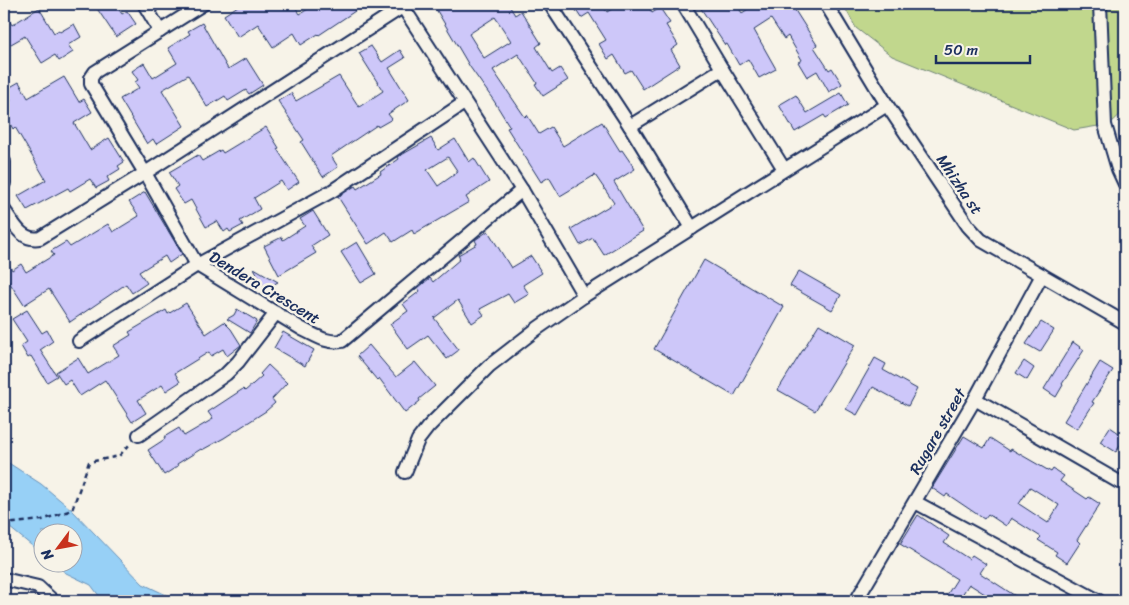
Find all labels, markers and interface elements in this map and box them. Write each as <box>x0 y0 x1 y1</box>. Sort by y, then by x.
scale bar <box>936 32 1030 64</box>
text: 50 m <box>944 37 979 63</box>
street label: Mhizha st <box>928 148 991 221</box>
street label: Dendera Crescent <box>203 243 326 332</box>
street label: Rugare street <box>901 382 974 480</box>
north arrow <box>32 522 82 572</box>
text: N <box>34 544 61 566</box>

